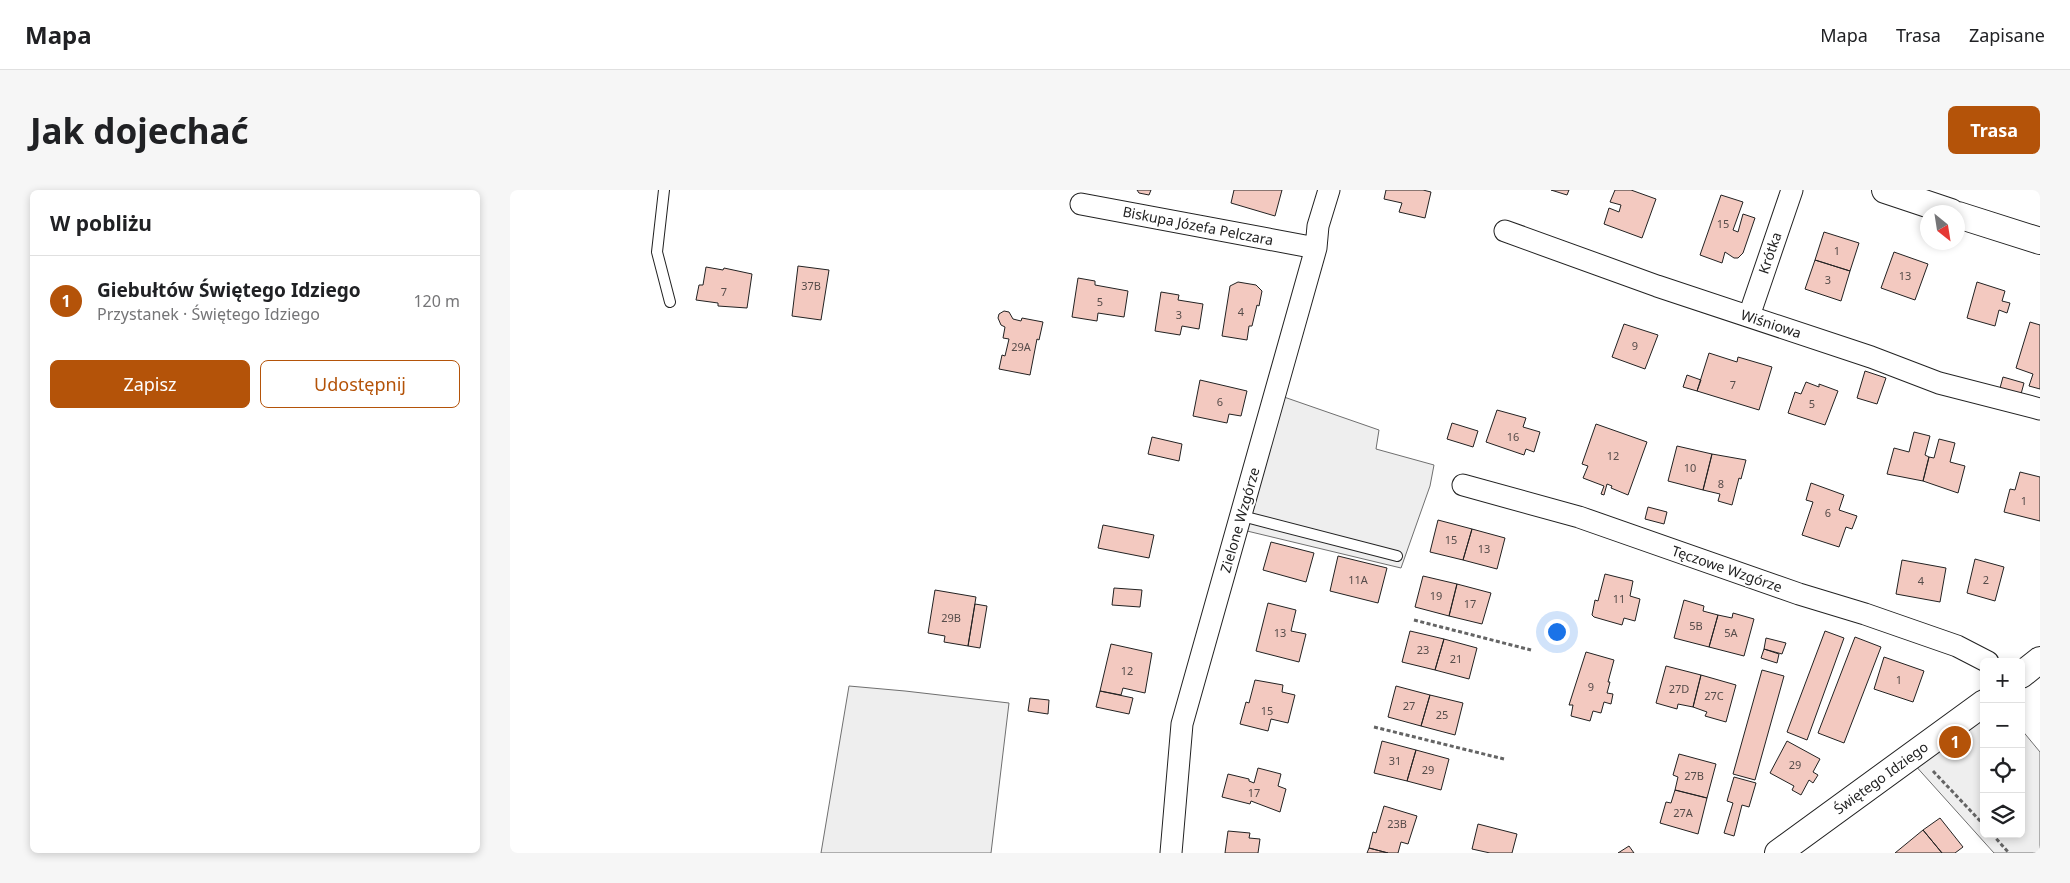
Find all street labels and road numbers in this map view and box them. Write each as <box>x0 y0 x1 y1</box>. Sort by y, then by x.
street label: Biskupa Józefa Pelczara <box>1121 202 1275 249</box>
street label: Krótka <box>1754 229 1786 276</box>
street label: Wiśniowa <box>1738 305 1804 342</box>
street label: Zielone Wzgórze <box>1215 465 1264 575</box>
street label: Tęczowe Wzgórze <box>1669 541 1785 596</box>
street label: Świętego Idziego <box>1830 737 1932 818</box>

